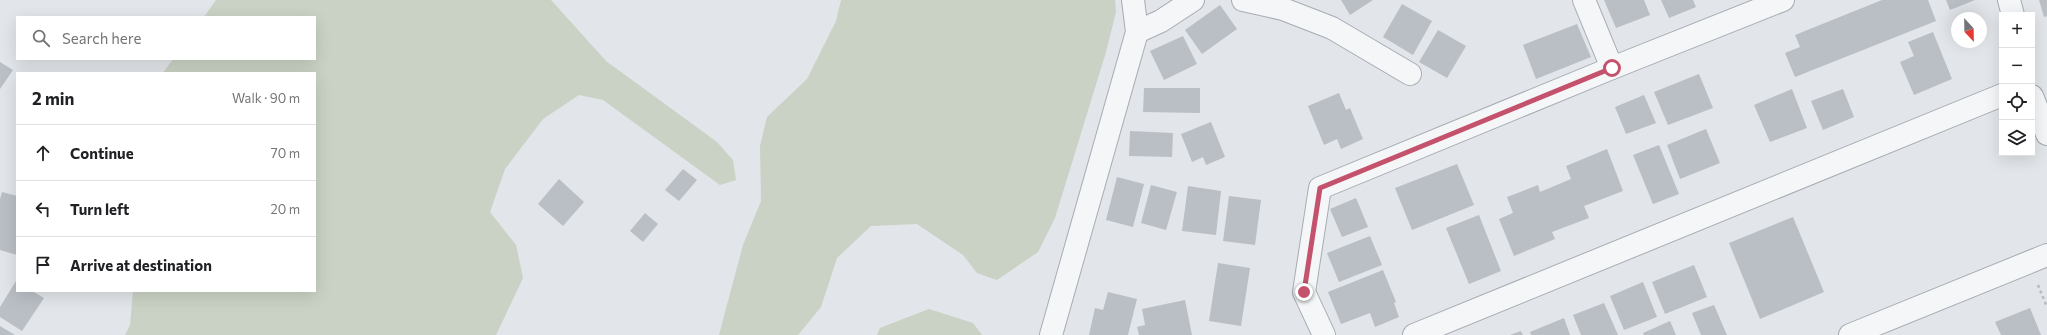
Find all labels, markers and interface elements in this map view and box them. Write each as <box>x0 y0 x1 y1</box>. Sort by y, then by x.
north arrow <box>1951 12 1987 48</box>
map controls <box>1999 12 2035 156</box>
button: + <box>1999 12 2035 48</box>
search box <box>16 16 316 60</box>
icon: search <box>30 27 52 49</box>
text: Search here <box>62 29 141 47</box>
button: − <box>1999 48 2035 84</box>
route start <box>1603 59 1621 77</box>
button: locate <box>1999 84 2035 120</box>
text: 2 min <box>32 88 74 109</box>
text: Walk · 90 m <box>232 90 300 106</box>
button: layers <box>1999 120 2035 156</box>
icon: ahead <box>32 142 54 164</box>
text: Continue <box>70 144 134 162</box>
text: 70 m <box>271 145 300 161</box>
icon: left <box>32 198 54 220</box>
text: Turn left <box>70 200 129 218</box>
text: 20 m <box>271 201 300 217</box>
icon: arrive <box>32 254 54 276</box>
text: Arrive at destination <box>70 256 212 274</box>
route end <box>1295 283 1313 301</box>

